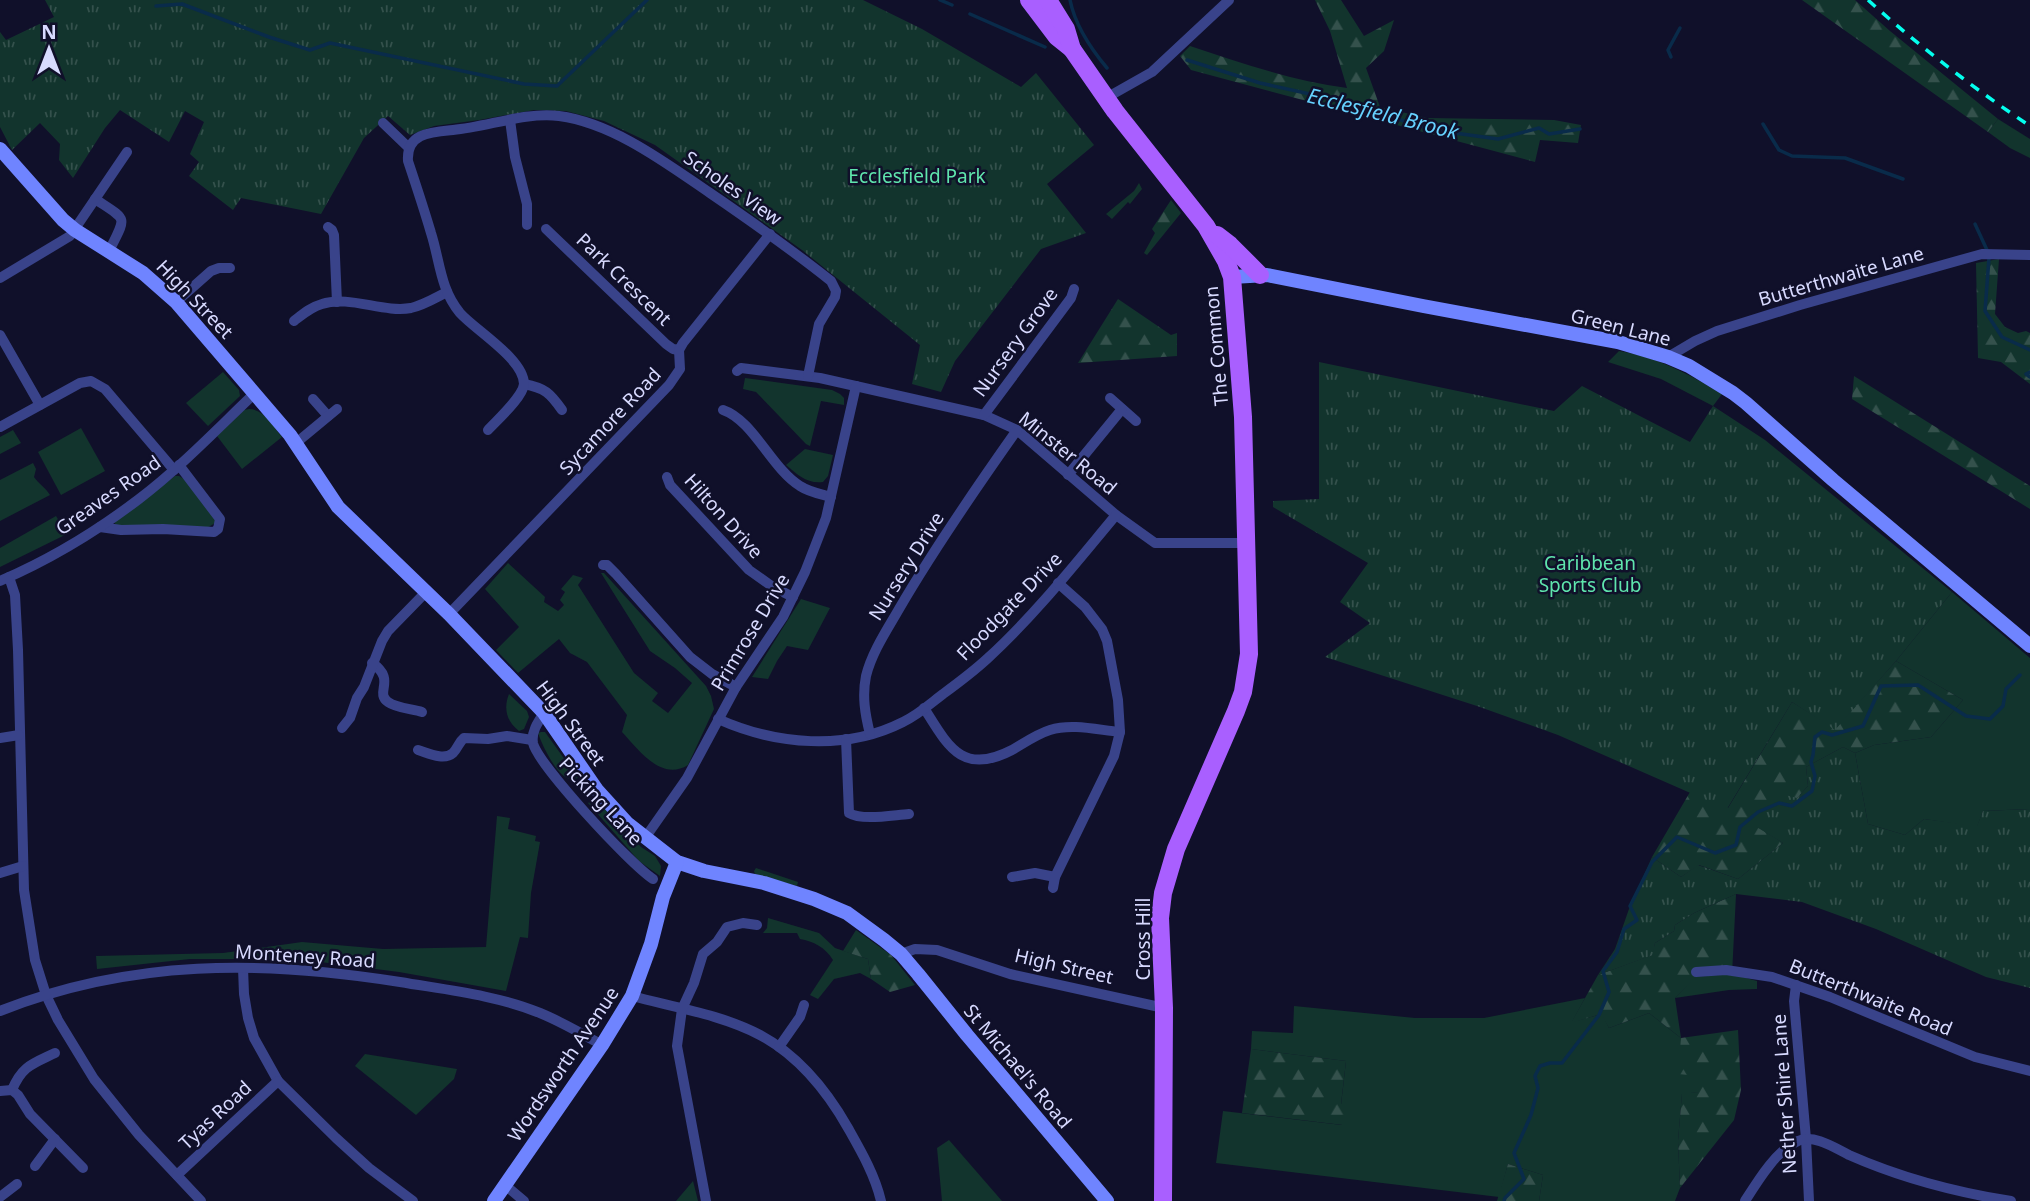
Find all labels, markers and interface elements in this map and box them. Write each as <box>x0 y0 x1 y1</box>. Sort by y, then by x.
north arrow <box>14 14 84 84</box>
text: N <box>41 19 57 45</box>
water label: Ecclesfield Brook <box>1304 81 1463 146</box>
street label: Scholes View <box>679 145 787 231</box>
park label: Ecclesfield Park <box>848 163 986 189</box>
street label: Park Crescent <box>571 227 677 331</box>
street label: Butterthwaite Lane <box>1755 240 1927 312</box>
street label: High Street <box>151 254 239 344</box>
street label: Nursery Grove <box>967 282 1063 402</box>
street label: The Common <box>1198 285 1234 407</box>
street label: Green Lane <box>1568 302 1674 352</box>
street label: Sycamore Road <box>553 362 667 480</box>
street label: Minster Road <box>1014 405 1122 501</box>
street label: Greaves Road <box>50 449 166 541</box>
street label: Hilton Drive <box>679 468 769 564</box>
street label: Nursery Drive <box>862 507 950 625</box>
street label: Floodgate Drive <box>951 546 1067 666</box>
park label: Caribbean Sports Club <box>1539 550 1641 598</box>
street label: Primrose Drive <box>705 568 795 696</box>
street label: High Street <box>530 675 612 771</box>
street label: Picking Lane <box>553 751 649 851</box>
street label: Cross Hill <box>1130 898 1156 980</box>
street label: Monteney Road <box>234 938 376 974</box>
street label: High Street <box>1012 942 1116 990</box>
street label: Butterthwaite Road <box>1786 952 1956 1042</box>
street label: Wordsworth Avenue <box>501 981 625 1147</box>
street label: St Michael's Road <box>958 998 1078 1134</box>
street label: Nether Shire Lane <box>1765 1013 1803 1175</box>
street label: Tyas Road <box>173 1075 257 1155</box>

